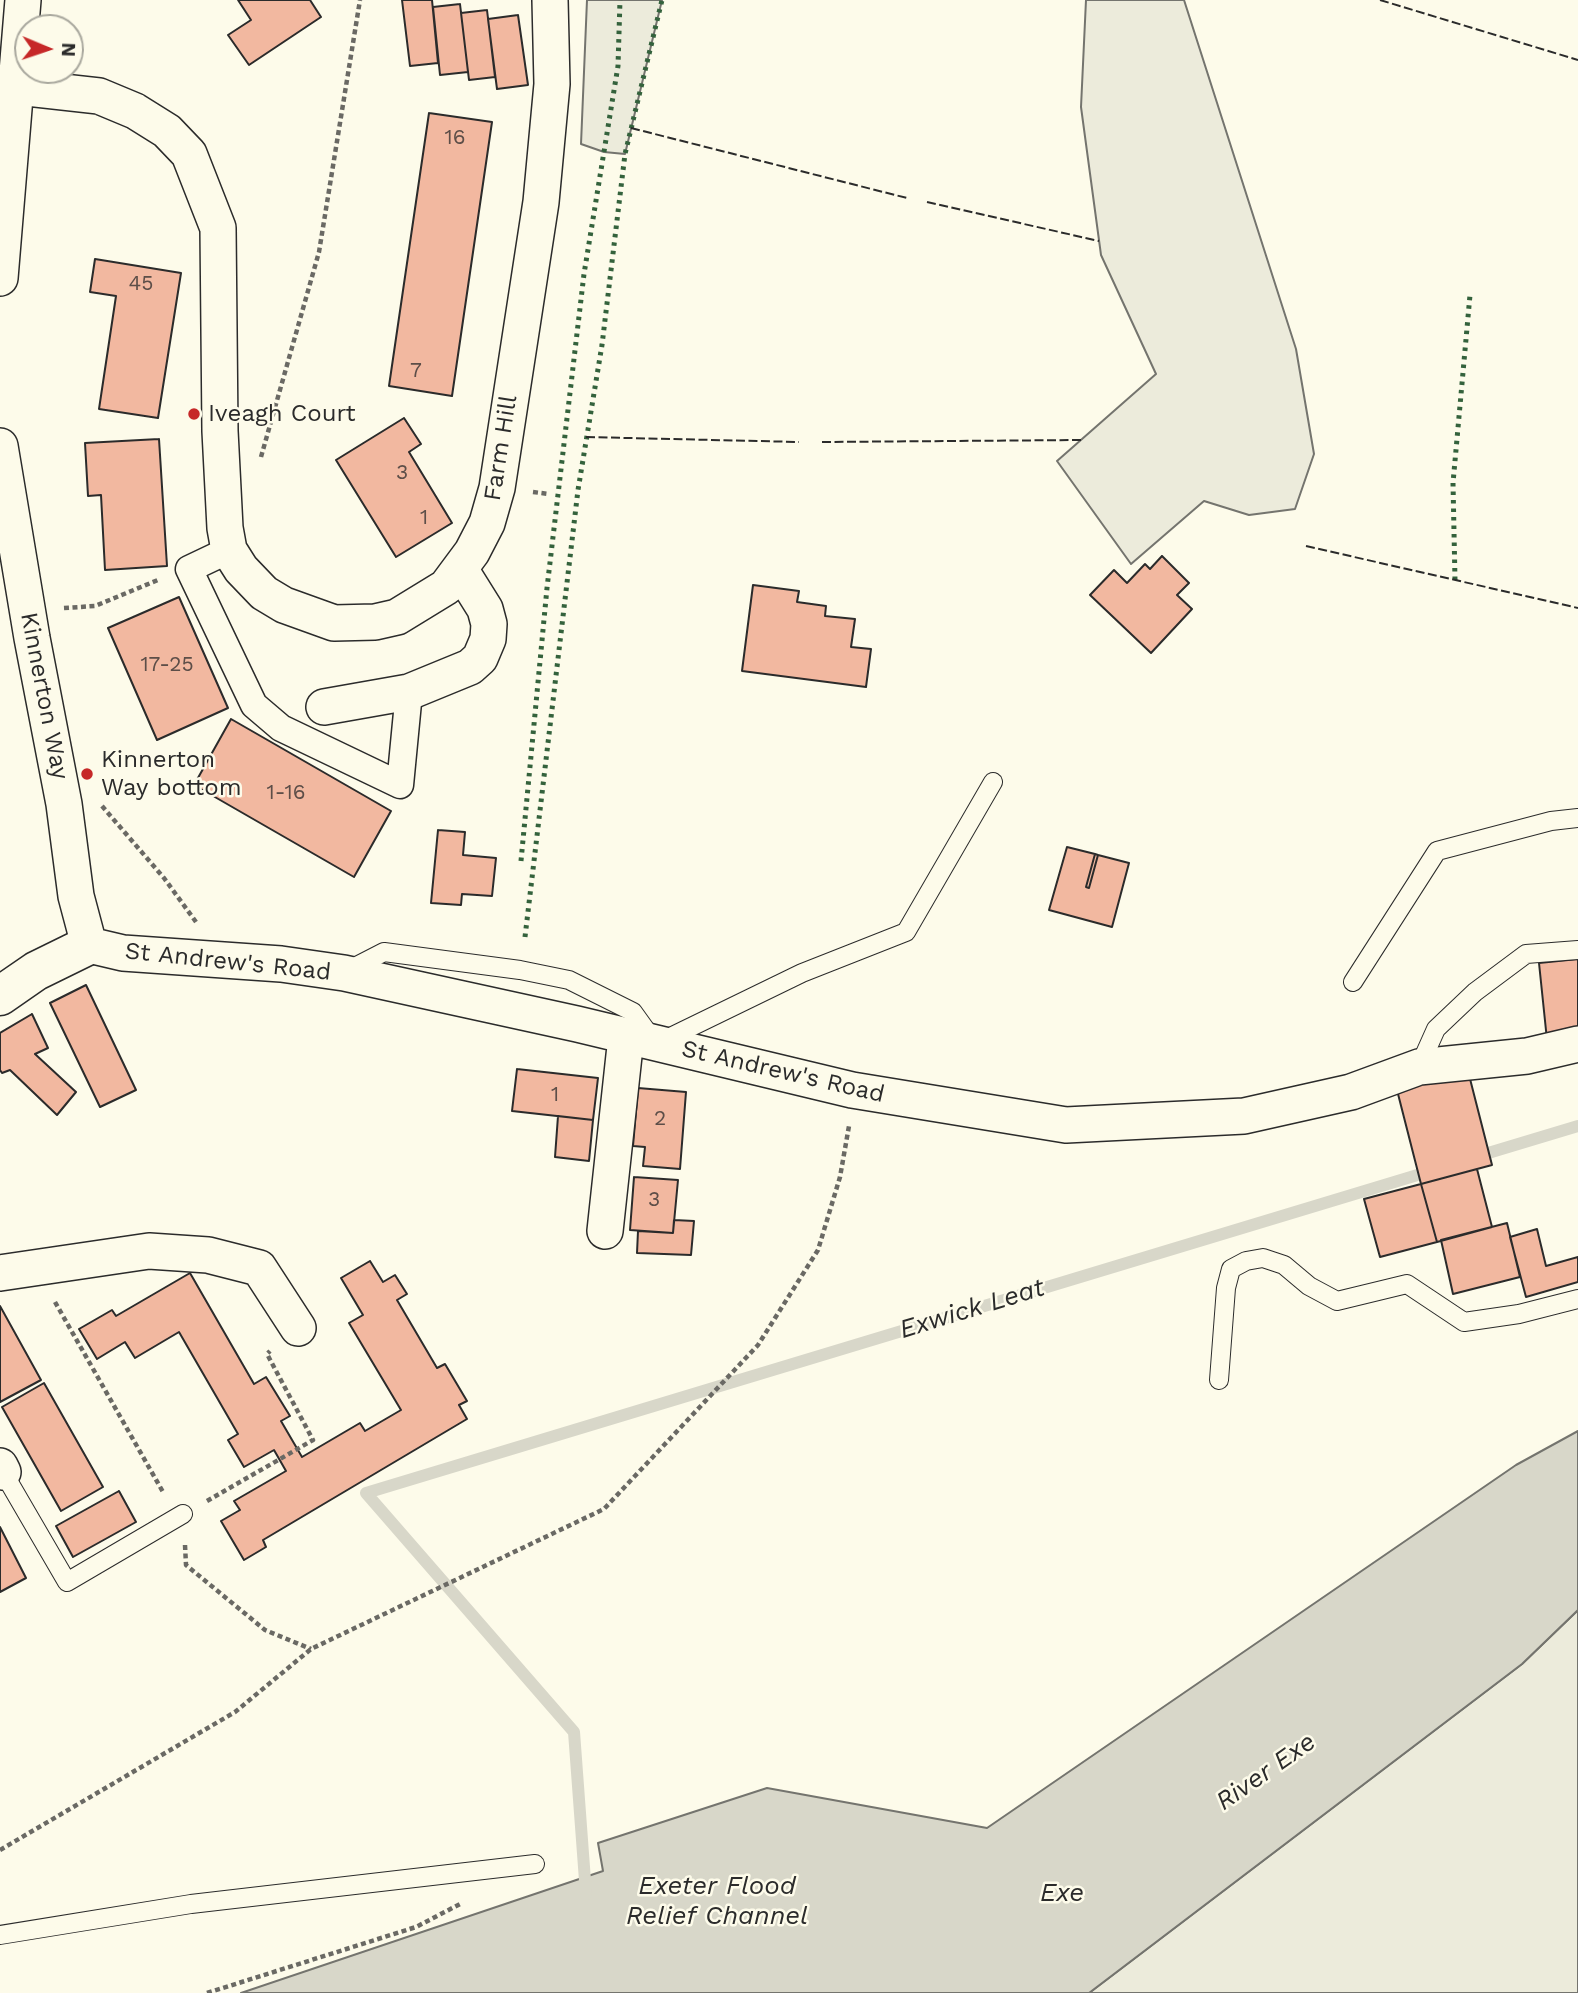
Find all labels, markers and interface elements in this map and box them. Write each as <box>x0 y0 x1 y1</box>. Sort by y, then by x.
north arrow <box>14 14 84 84</box>
text: N <box>57 42 80 57</box>
house number: 16 <box>445 125 465 151</box>
house number: 45 <box>128 271 154 297</box>
house number: 7 <box>410 358 422 384</box>
street label: Farm Hill <box>478 393 524 503</box>
place label: Iveagh Court <box>208 400 356 428</box>
marker: Iveagh Court <box>186 406 202 422</box>
house number: 3 <box>396 460 408 486</box>
house number: 1 <box>420 505 428 531</box>
street label: Kinnerton Way <box>14 610 74 782</box>
house number: 17-25 <box>140 652 194 678</box>
place label: Kinnerton Way bottom <box>101 746 242 802</box>
marker: Kinnerton Way bottom <box>79 766 95 782</box>
house number: 1-16 <box>267 780 305 806</box>
street label: St Andrew's Road <box>124 937 332 987</box>
street label: St Andrew's Road <box>679 1035 887 1109</box>
house number: 1 <box>551 1082 559 1108</box>
house number: 2 <box>654 1106 666 1132</box>
house number: 3 <box>648 1187 660 1213</box>
water label: Exwick Leat <box>896 1272 1048 1346</box>
water label: River Exe <box>1210 1726 1322 1818</box>
water label: Exeter Flood Relief Channel <box>626 1870 808 1932</box>
water label: Exe <box>1040 1877 1084 1909</box>

